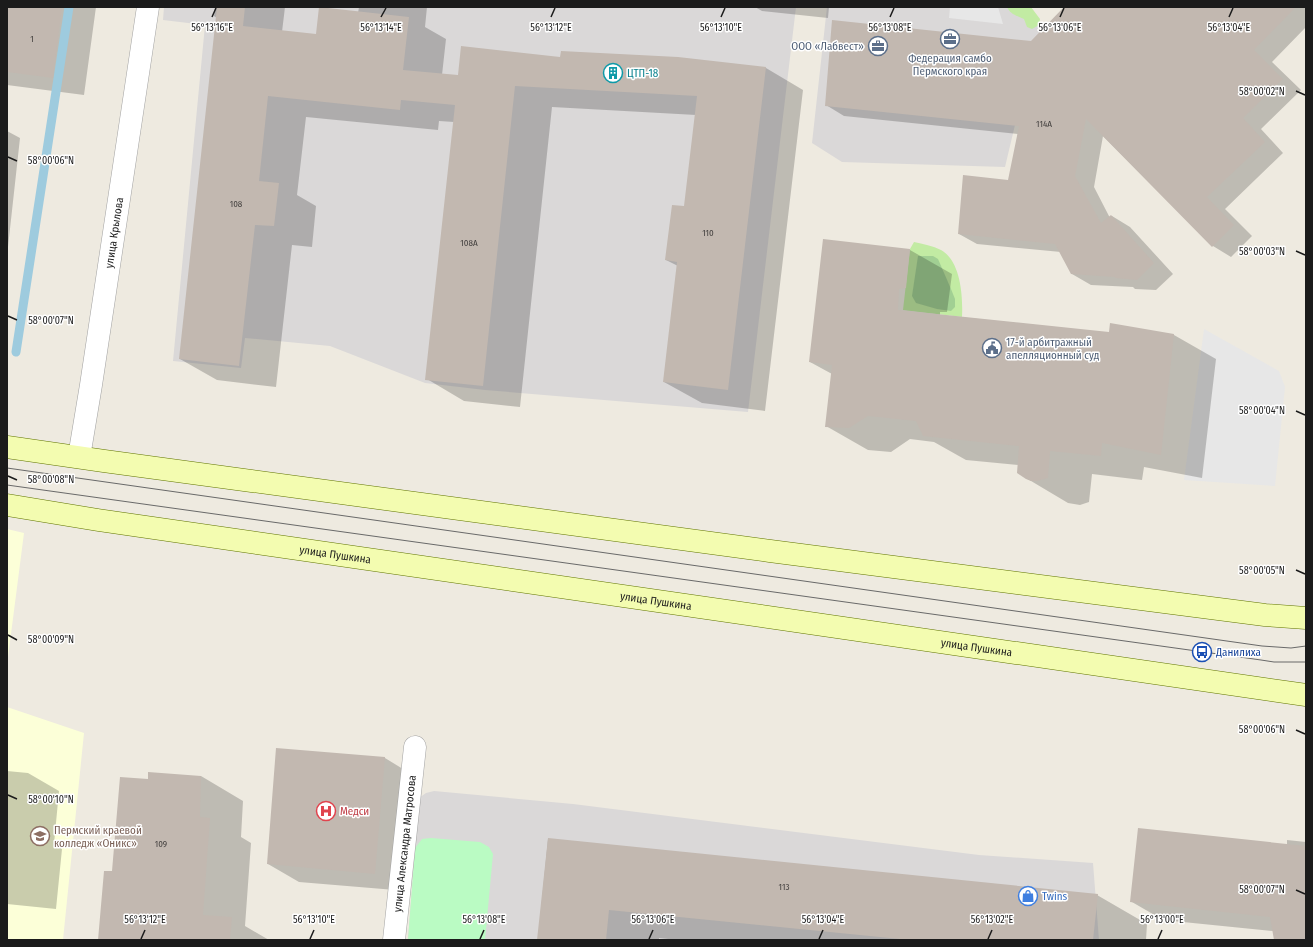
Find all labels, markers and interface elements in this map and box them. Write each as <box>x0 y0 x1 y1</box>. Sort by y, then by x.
text: 56°13'16"E <box>191 22 233 34</box>
text: 56°13'14"E <box>360 22 402 34</box>
text: 56°13'12"E <box>530 22 572 34</box>
text: 56°13'10"E <box>700 22 742 34</box>
text: 56°13'08"E <box>869 22 912 34</box>
text: 56°13'06"E <box>1039 22 1082 34</box>
text: 56°13'04"E <box>1208 22 1251 34</box>
office icon: Федерация самбо Пермского края <box>939 28 961 50</box>
house number: 1 <box>30 34 34 44</box>
office icon: ООО «Лабвест» <box>867 35 889 57</box>
place label: ООО «Лабвест» <box>791 40 864 53</box>
place label: Федерация самбо Пермского края <box>908 52 992 78</box>
building icon: ЦТП-18 <box>602 62 624 84</box>
place label: ЦТП-18 <box>627 67 659 80</box>
text: 58°00'02"N <box>1239 86 1285 98</box>
house number: 114А <box>1036 119 1052 129</box>
text: 58°00'06"N <box>28 155 74 167</box>
street label: улица Крылова <box>103 196 126 269</box>
house number: 108 <box>230 199 243 209</box>
house number: 110 <box>702 228 714 238</box>
house number: 108А <box>460 238 478 248</box>
text: 58°00'03"N <box>1239 246 1285 258</box>
text: 58°00'07"N <box>28 315 74 327</box>
place label: 17-й арбитражный апелляционный суд <box>1006 336 1100 362</box>
public building icon: 17-й арбитражный апелляционный суд <box>981 337 1003 359</box>
text: 58°00'04"N <box>1239 405 1285 417</box>
text: 58°00'08"N <box>28 474 74 486</box>
street label: улица Пушкина <box>299 543 372 566</box>
text: 58°00'05"N <box>1239 565 1285 577</box>
street label: улица Пушкина <box>619 590 692 613</box>
text: 58°00'09"N <box>28 634 74 646</box>
street label: улица Пушкина <box>940 636 1013 659</box>
bus stop icon: Данилиха <box>1191 641 1213 663</box>
place label: Данилиха <box>1215 646 1261 659</box>
text: 58°00'06"N <box>1239 724 1285 736</box>
street label: улица Александра Матросова <box>391 775 419 913</box>
text: 58°00'10"N <box>28 794 74 806</box>
hospital icon: Медси <box>315 800 337 822</box>
place label: Медси <box>340 805 369 818</box>
place label: Пермский краевой колледж «Оникс» <box>54 824 142 850</box>
school or university icon: Пермский краевой колледж «Оникс» <box>29 825 51 847</box>
house number: 109 <box>155 839 167 849</box>
house number: 113 <box>779 882 789 892</box>
text: 58°00'07"N <box>1239 884 1285 896</box>
shop icon: Twins <box>1017 885 1039 907</box>
place label: Twins <box>1042 890 1068 903</box>
text: 56°13'12"E <box>124 914 166 926</box>
text: 56°13'10"E <box>293 914 335 926</box>
text: 56°13'08"E <box>463 914 506 926</box>
text: 56°13'06"E <box>632 914 675 926</box>
text: 56°13'04"E <box>802 914 845 926</box>
text: 56°13'02"E <box>971 914 1014 926</box>
text: 56°13'00"E <box>1140 914 1184 926</box>

